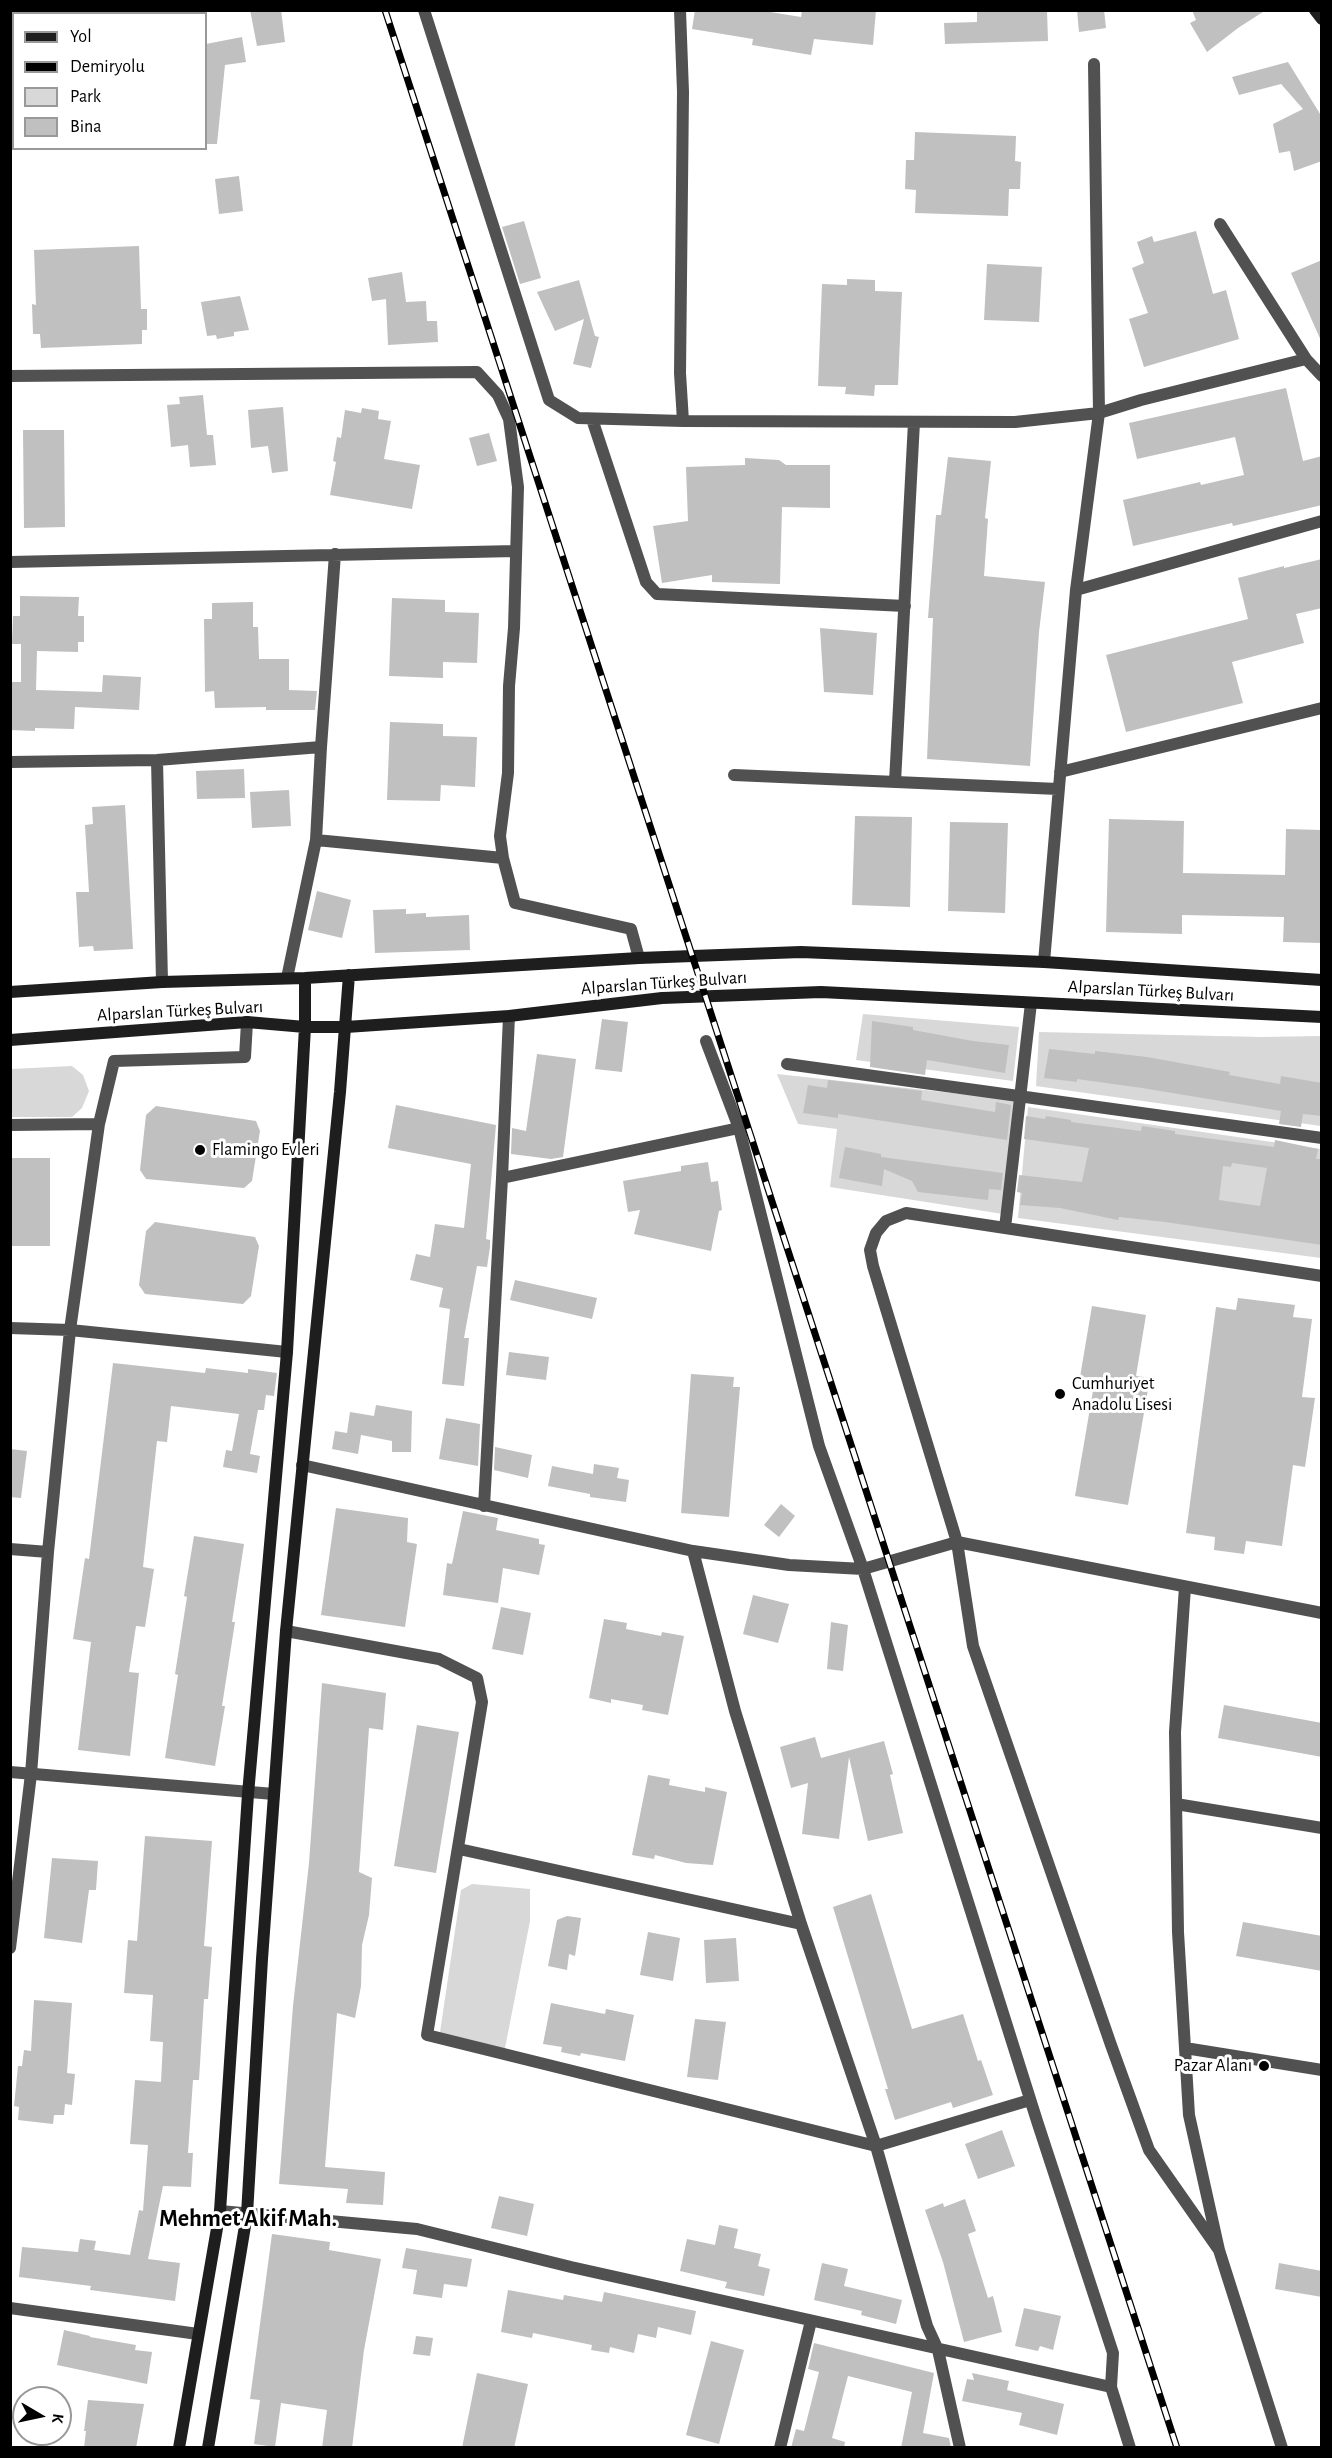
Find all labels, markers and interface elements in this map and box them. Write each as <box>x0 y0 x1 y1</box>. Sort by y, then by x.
legend <box>12 12 207 150</box>
text: Yol <box>70 28 92 46</box>
text: Demiryolu <box>70 58 145 76</box>
text: Park <box>70 88 101 106</box>
text: Bina <box>70 118 102 136</box>
street label: Alparslan Türkeş Bulvarı <box>580 966 748 1000</box>
street label: Alparslan Türkeş Bulvarı <box>1067 976 1235 1006</box>
street label: Alparslan Türkeş Bulvarı <box>96 996 264 1026</box>
place label: Flamingo Evleri <box>212 1139 320 1161</box>
marker: Flamingo Evleri <box>193 1143 207 1157</box>
place label: Cumhuriyet Anadolu Lisesi <box>1072 1373 1172 1416</box>
marker: Cumhuriyet Anadolu Lisesi <box>1053 1387 1067 1401</box>
place label: Pazar Alanı <box>1174 2055 1252 2077</box>
marker: Pazar Alanı <box>1257 2059 1271 2073</box>
district label: Mehmet Akif Mah. <box>159 2205 337 2233</box>
north arrow <box>12 2386 72 2446</box>
text: K <box>49 2413 66 2424</box>

